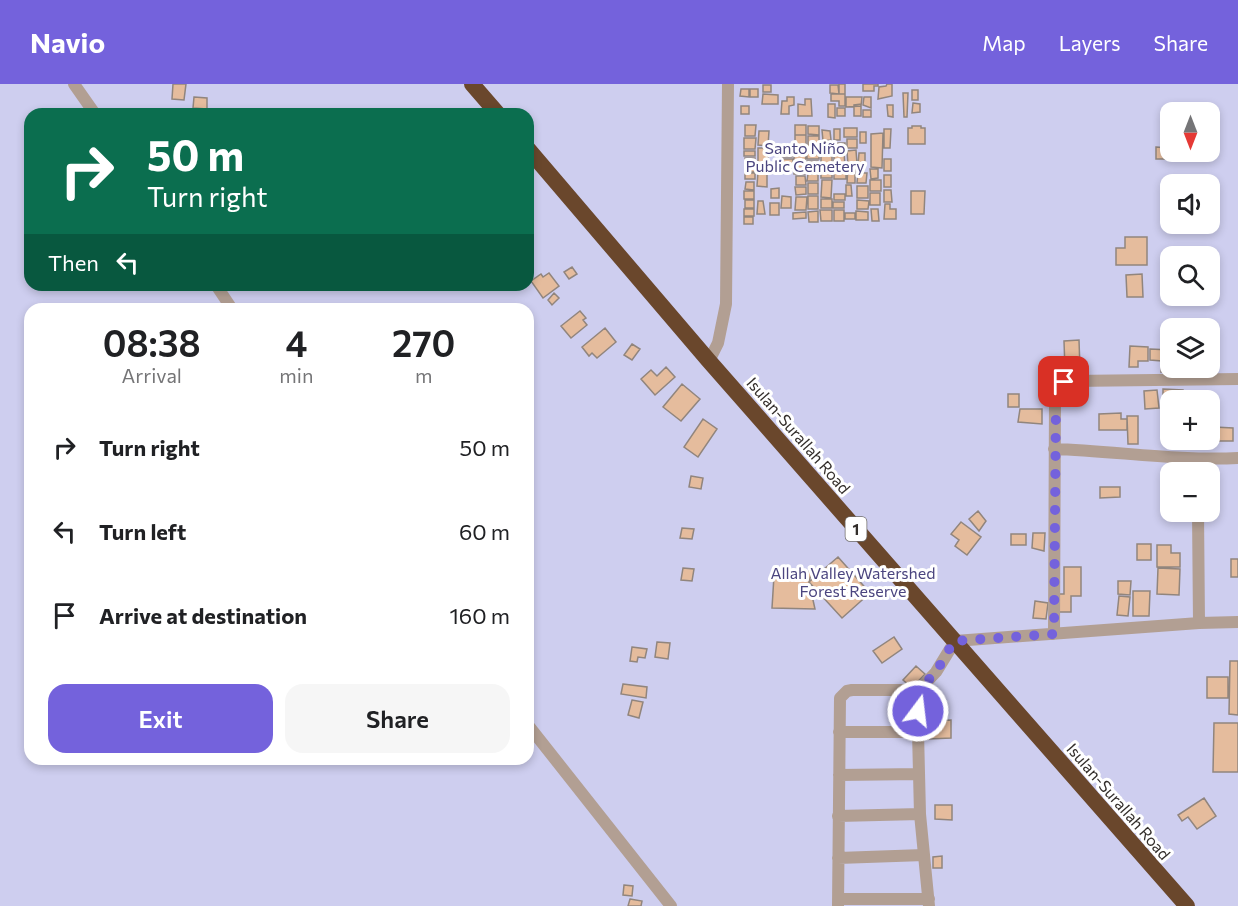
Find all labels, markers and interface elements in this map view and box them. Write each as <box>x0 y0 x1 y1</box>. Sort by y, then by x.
text: Navio <box>30 25 105 59</box>
text: Map <box>982 30 1026 55</box>
text: Layers <box>1059 30 1121 55</box>
text: Share <box>1154 30 1208 55</box>
north arrow <box>1160 102 1220 162</box>
map controls <box>1160 102 1220 522</box>
text: 50 m <box>147 128 244 180</box>
icon: right <box>48 132 126 210</box>
park label: Santo Niño Public Cemetery <box>746 138 864 175</box>
button: sound <box>1160 174 1220 234</box>
text: Turn right <box>147 180 267 213</box>
icon: left <box>111 246 144 279</box>
button: search <box>1160 246 1220 306</box>
text: Then <box>48 249 99 276</box>
button: layers <box>1160 318 1220 378</box>
text: 08:38 <box>103 320 201 364</box>
text: 4 <box>285 320 307 364</box>
text: 270 <box>392 320 455 364</box>
pin <box>1038 356 1089 407</box>
text: Arrival <box>121 363 182 387</box>
text: min <box>279 363 313 387</box>
text: m <box>415 363 432 387</box>
icon: arrive <box>1047 365 1080 398</box>
street label: Isulan-Surallah Road <box>743 373 855 497</box>
button: + <box>1160 390 1220 450</box>
icon: right <box>48 431 81 464</box>
text: Turn right <box>99 434 200 461</box>
text: 50 m <box>460 434 510 461</box>
button: − <box>1160 462 1220 522</box>
icon: left <box>48 515 81 548</box>
road number: 1 <box>846 517 866 541</box>
text: Turn left <box>99 518 186 545</box>
text: 60 m <box>459 518 510 545</box>
park label: Allah Valley Watershed Forest Reserve <box>771 563 935 600</box>
icon: arrive <box>48 599 81 632</box>
text: Arrive at destination <box>99 602 307 629</box>
text: 160 m <box>449 602 510 629</box>
position arrow <box>886 679 950 743</box>
button: Exit <box>48 684 273 753</box>
button: Share <box>285 684 510 753</box>
street label: Isulan-Surallah Road <box>1063 739 1175 863</box>

